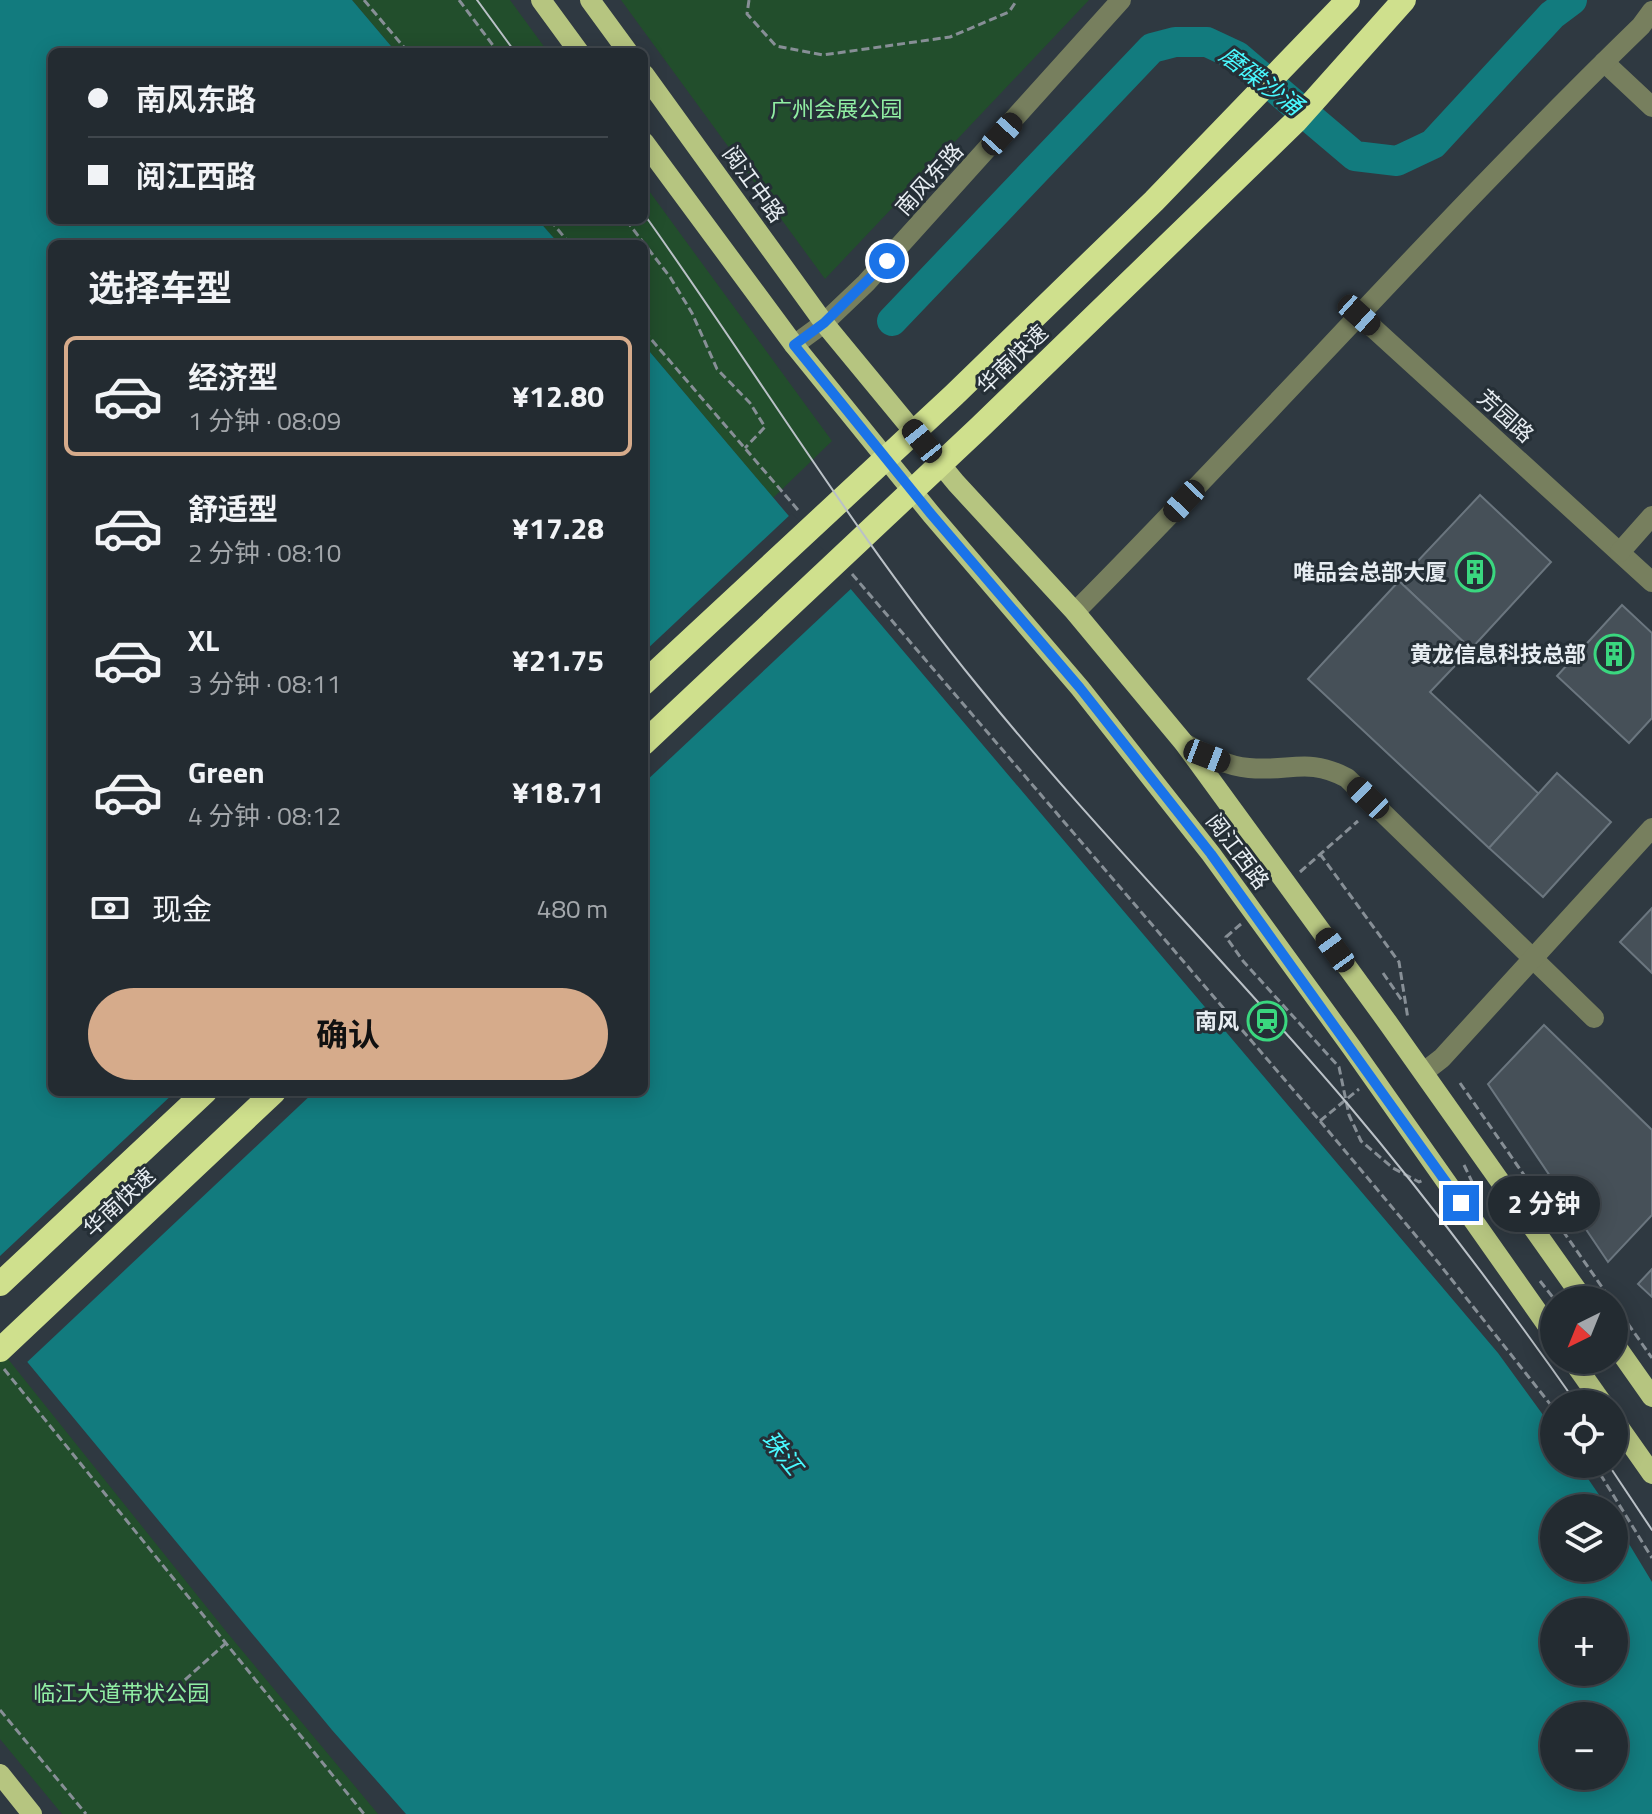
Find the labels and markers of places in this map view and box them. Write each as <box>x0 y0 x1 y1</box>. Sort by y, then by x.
building icon: 唯品会总部大厦 <box>1454 551 1496 593</box>
place label: 唯品会总部大厦 <box>1293 555 1447 589</box>
building icon: 黄龙信息科技总部 <box>1593 633 1635 675</box>
place label: 黄龙信息科技总部 <box>1410 637 1586 671</box>
station icon: 南风 <box>1246 1000 1288 1042</box>
place label: 南风 <box>1195 1004 1239 1038</box>

